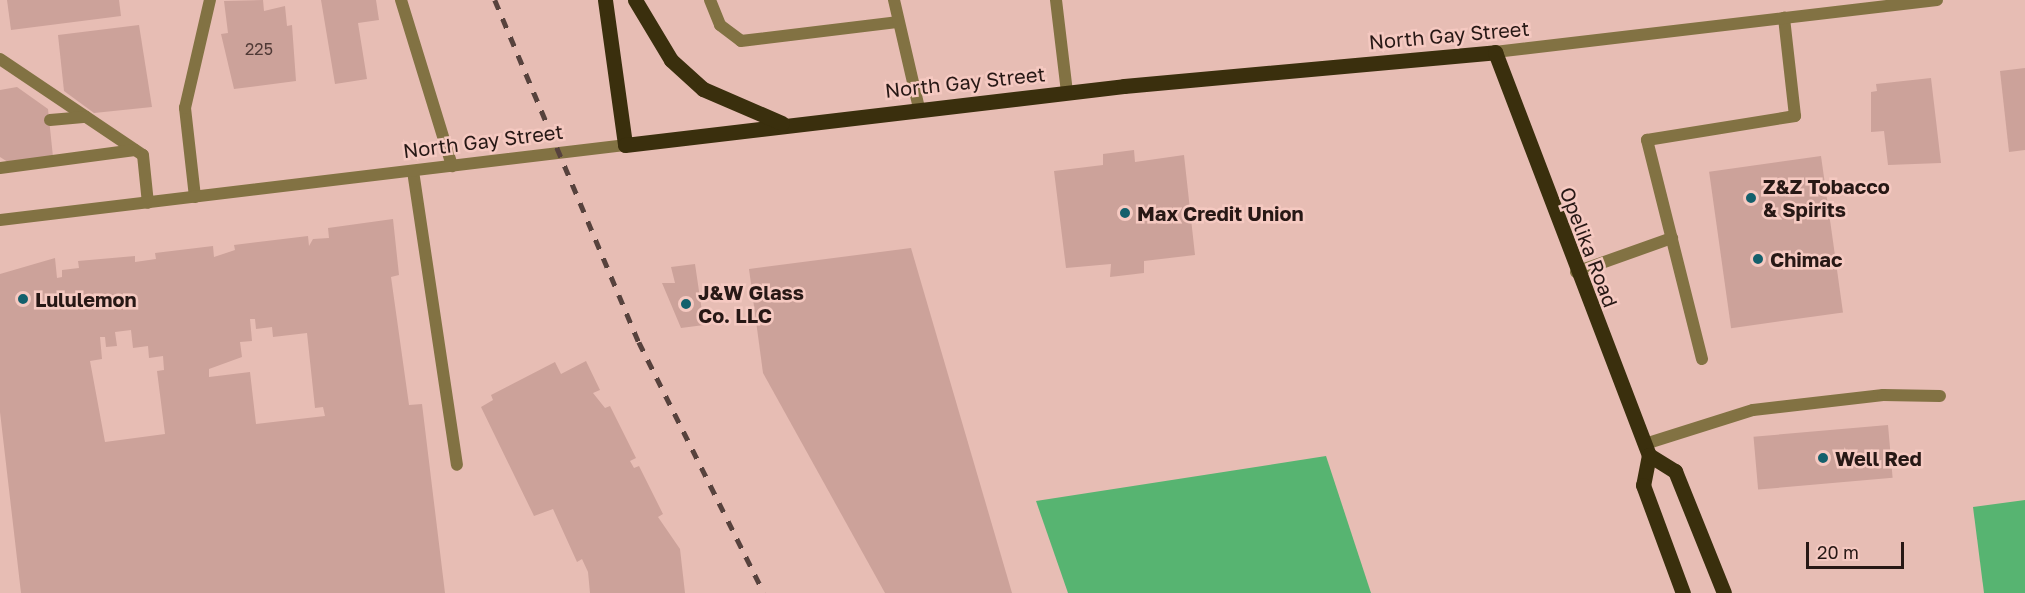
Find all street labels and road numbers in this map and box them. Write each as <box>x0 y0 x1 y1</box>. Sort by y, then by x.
street label: North Gay Street <box>1368 16 1530 54</box>
street label: North Gay Street <box>884 62 1046 102</box>
street label: North Gay Street <box>402 119 564 163</box>
street label: Opelika Road <box>1555 183 1623 311</box>

